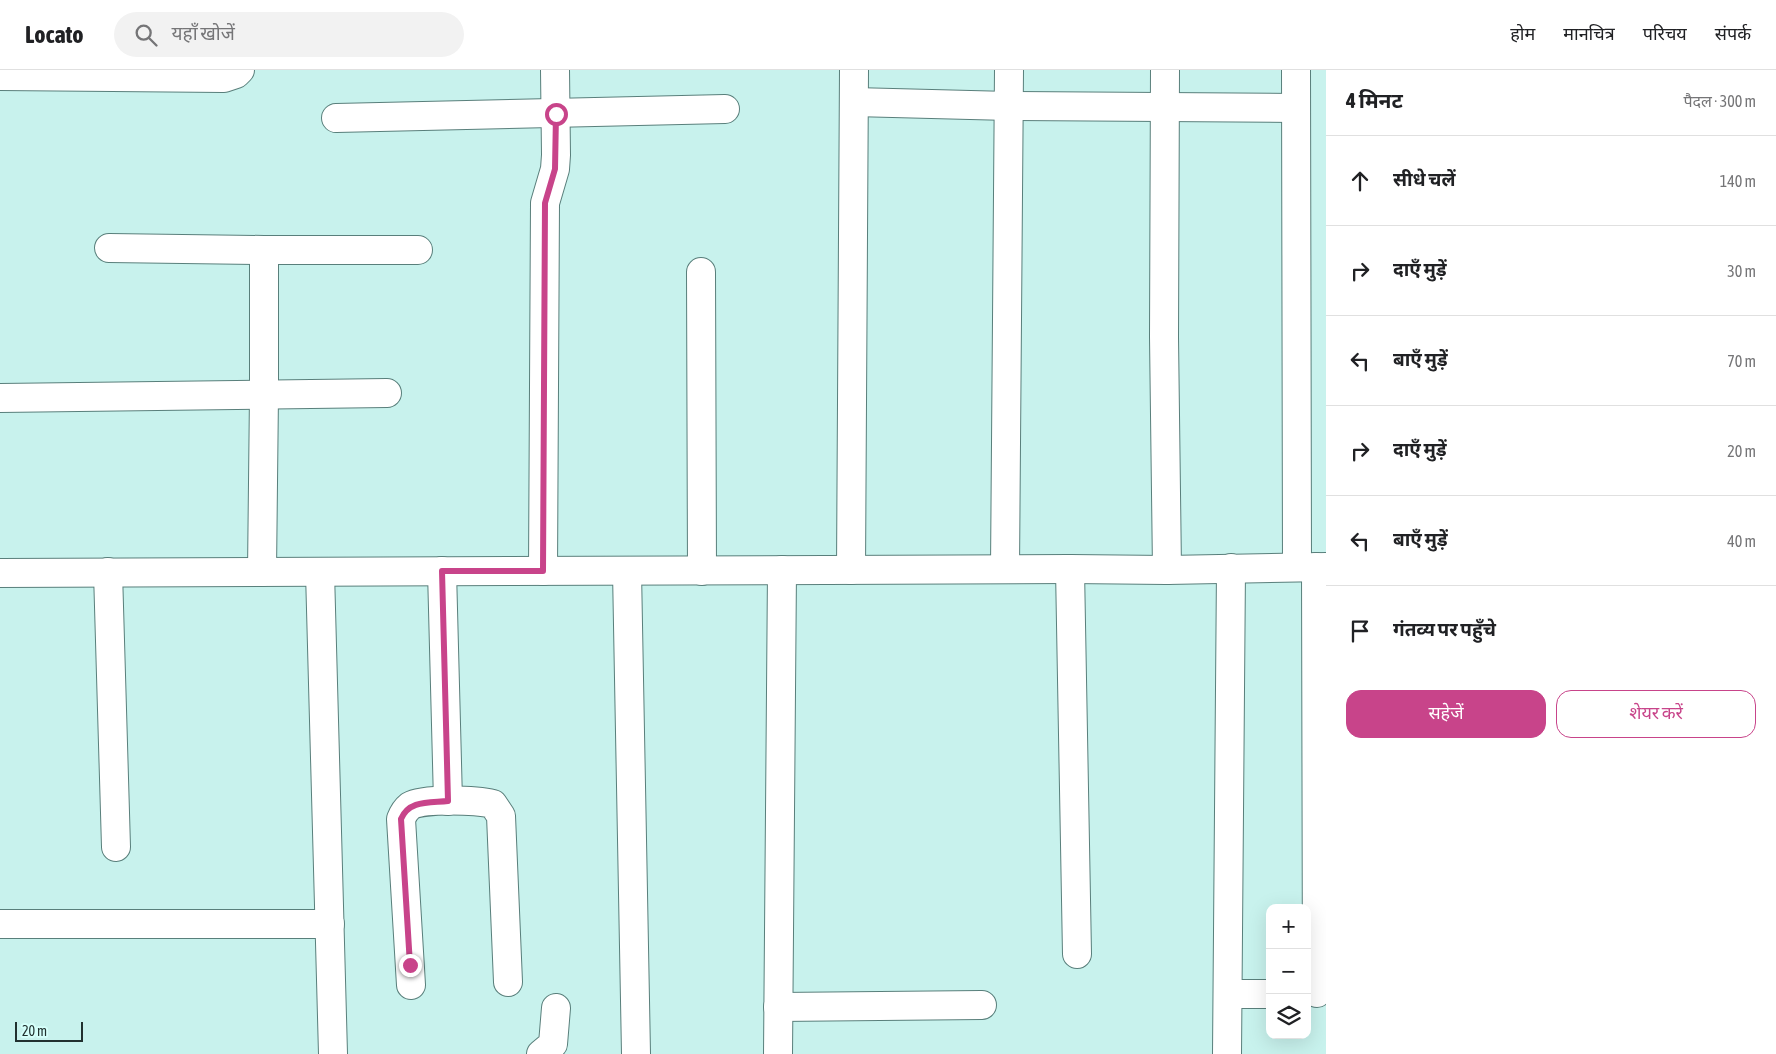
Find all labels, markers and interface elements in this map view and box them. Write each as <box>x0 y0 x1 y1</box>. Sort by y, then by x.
search box <box>114 12 464 57</box>
text: Locato <box>25 21 84 48</box>
icon: search <box>132 21 160 49</box>
text: यहाँ खोजें <box>172 22 235 44</box>
text: होम <box>1510 23 1535 44</box>
text: मानचित्र <box>1563 23 1615 44</box>
text: परिचय <box>1643 23 1687 44</box>
text: संपर्क <box>1715 23 1751 44</box>
text: 4 मिनट <box>1346 88 1403 112</box>
text: पैदल · 300 m <box>1683 92 1756 110</box>
route start <box>545 103 568 126</box>
icon: ahead <box>1346 167 1374 195</box>
text: सीधे चलें <box>1393 168 1456 190</box>
text: 140 m <box>1720 172 1756 190</box>
icon: right <box>1346 257 1374 285</box>
text: दाएँ मुड़ें <box>1393 258 1447 280</box>
text: 30 m <box>1727 262 1756 280</box>
icon: left <box>1346 347 1374 375</box>
text: बाएँ मुड़ें <box>1393 348 1448 370</box>
text: 70 m <box>1727 352 1756 370</box>
icon: right <box>1346 437 1374 465</box>
text: दाएँ मुड़ें <box>1393 438 1447 460</box>
text: 20 m <box>1727 442 1756 460</box>
icon: left <box>1346 527 1374 555</box>
text: बाएँ मुड़ें <box>1393 528 1448 550</box>
text: 40 m <box>1727 532 1756 550</box>
icon: arrive <box>1346 617 1374 645</box>
text: गंतव्य पर पहुँचे <box>1393 618 1496 640</box>
button: सहेजें <box>1346 690 1546 738</box>
button: शेयर करें <box>1556 690 1756 738</box>
map controls <box>1266 904 1311 1039</box>
button: + <box>1266 904 1311 949</box>
button: − <box>1266 949 1311 994</box>
route end <box>399 954 422 977</box>
button: layers <box>1266 994 1311 1039</box>
scale bar <box>15 1019 82 1042</box>
text: 20 m <box>22 1023 47 1039</box>

